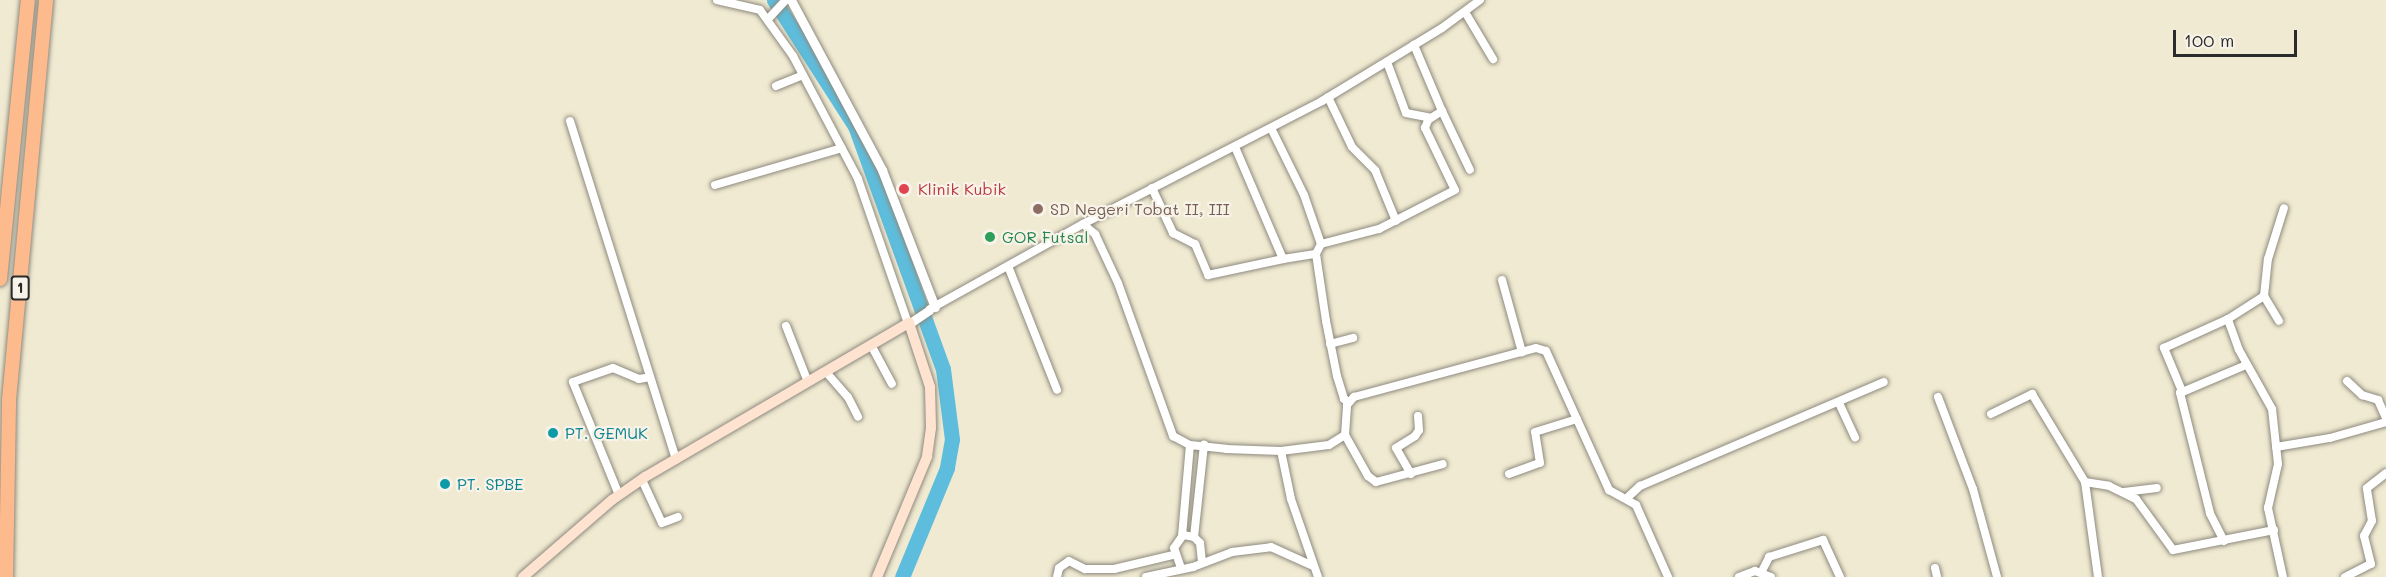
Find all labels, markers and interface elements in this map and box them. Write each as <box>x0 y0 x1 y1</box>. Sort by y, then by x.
scale bar <box>2176 18 2300 56</box>
text: 100 m <box>2184 28 2234 52</box>
place label: Klinik Kubik <box>918 179 1006 199</box>
marker: Klinik Kubik <box>895 180 913 198</box>
place label: SD Negeri Tobat II, III <box>1050 199 1230 219</box>
marker: SD Negeri Tobat II, III <box>1031 202 1045 216</box>
place label: GOR Futsal <box>1002 227 1088 247</box>
marker: GOR Futsal <box>983 230 997 244</box>
road number: 1 <box>10 276 31 300</box>
place label: PT. GEMUK <box>565 423 648 443</box>
marker: PT. GEMUK <box>546 426 560 440</box>
place label: PT. SPBE <box>457 474 523 494</box>
marker: PT. SPBE <box>438 477 452 491</box>

